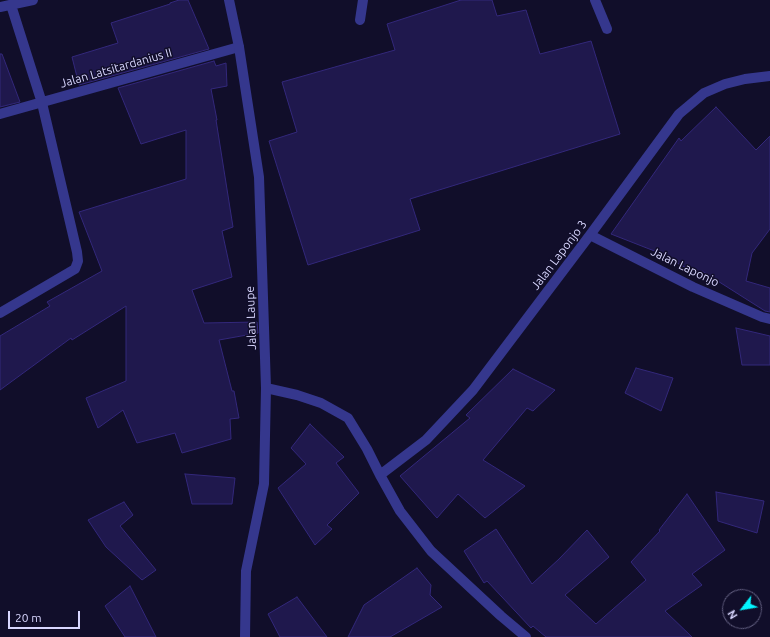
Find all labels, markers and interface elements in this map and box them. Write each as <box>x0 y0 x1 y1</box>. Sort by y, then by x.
street label: Jalan Latsitardanius II <box>59 45 173 91</box>
street label: Jalan Laponjo 3 <box>528 217 590 293</box>
street label: Jalan Laponjo <box>649 244 721 290</box>
street label: Jalan Laupe <box>243 286 259 350</box>
north arrow <box>722 589 762 629</box>
scale bar <box>10 603 82 629</box>
text: N <box>725 608 740 621</box>
text: 20 m <box>15 611 42 624</box>

